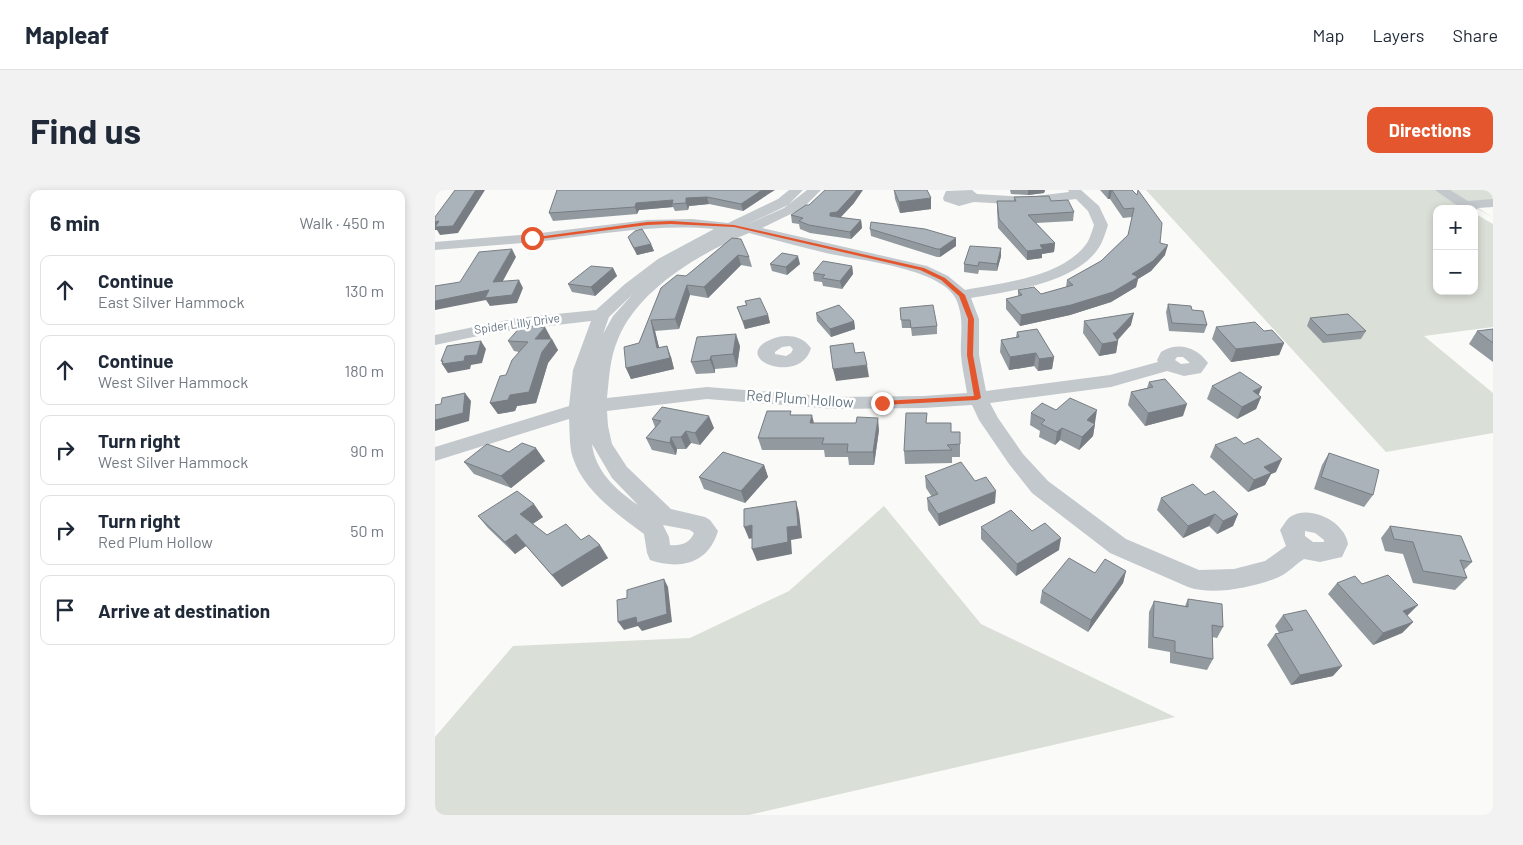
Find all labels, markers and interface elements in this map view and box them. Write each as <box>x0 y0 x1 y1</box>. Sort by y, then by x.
text: Mapleaf <box>25 20 109 49</box>
text: Map <box>1312 24 1344 46</box>
text: Layers <box>1372 24 1425 46</box>
text: Share <box>1453 24 1498 46</box>
button: Directions <box>1367 107 1493 153</box>
text: Find us <box>30 109 141 151</box>
map controls <box>1433 205 1478 295</box>
button: + <box>1433 205 1478 250</box>
text: 6 min <box>50 210 100 235</box>
text: Walk · 450 m <box>300 213 385 232</box>
route start <box>521 227 544 250</box>
button: − <box>1433 250 1478 295</box>
text: Continue <box>98 269 174 292</box>
icon: ahead <box>51 276 79 304</box>
text: 130 m <box>345 281 384 300</box>
text: East Silver Hammock <box>98 292 245 311</box>
street label: Spider Lilly Drive <box>473 310 561 336</box>
text: Continue <box>98 349 174 372</box>
icon: ahead <box>51 356 79 384</box>
text: 180 m <box>345 361 384 380</box>
text: West Silver Hammock <box>98 372 248 391</box>
street label: Red Plum Hollow <box>746 385 855 411</box>
route end <box>871 392 894 415</box>
text: Turn right <box>98 429 180 452</box>
icon: right <box>51 436 79 464</box>
text: 90 m <box>350 441 384 460</box>
text: West Silver Hammock <box>98 452 248 471</box>
text: Turn right <box>98 509 180 532</box>
icon: right <box>51 516 79 544</box>
text: 50 m <box>350 521 384 540</box>
text: Red Plum Hollow <box>98 532 213 551</box>
icon: arrive <box>51 596 79 624</box>
text: Arrive at destination <box>98 599 270 622</box>

